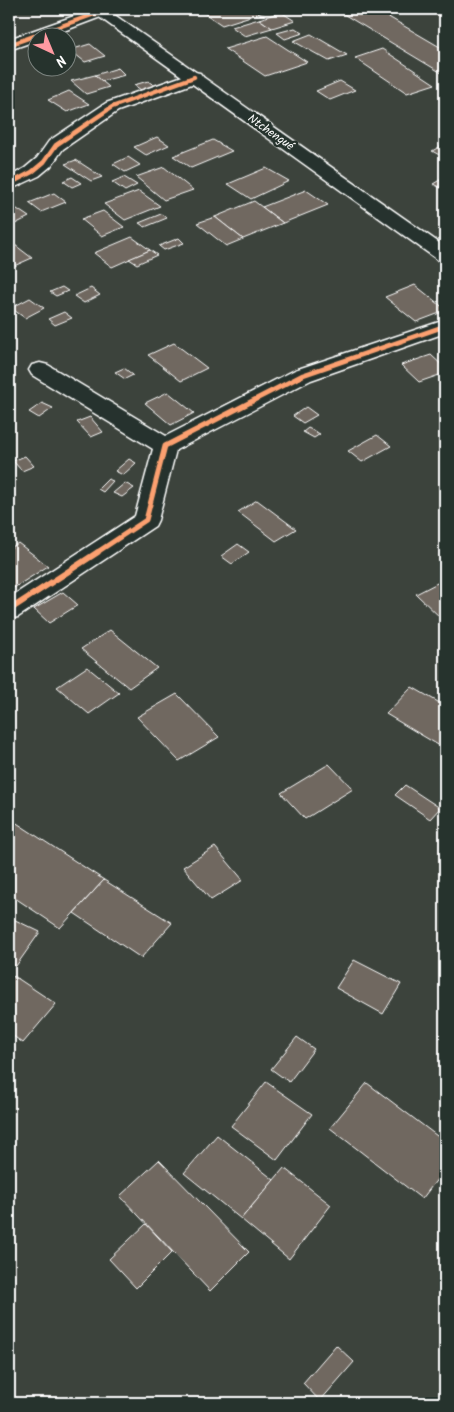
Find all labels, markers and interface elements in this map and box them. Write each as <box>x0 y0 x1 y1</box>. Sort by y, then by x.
north arrow <box>28 28 78 78</box>
text: N <box>49 50 71 72</box>
street label: Ntchengué <box>244 109 298 156</box>

